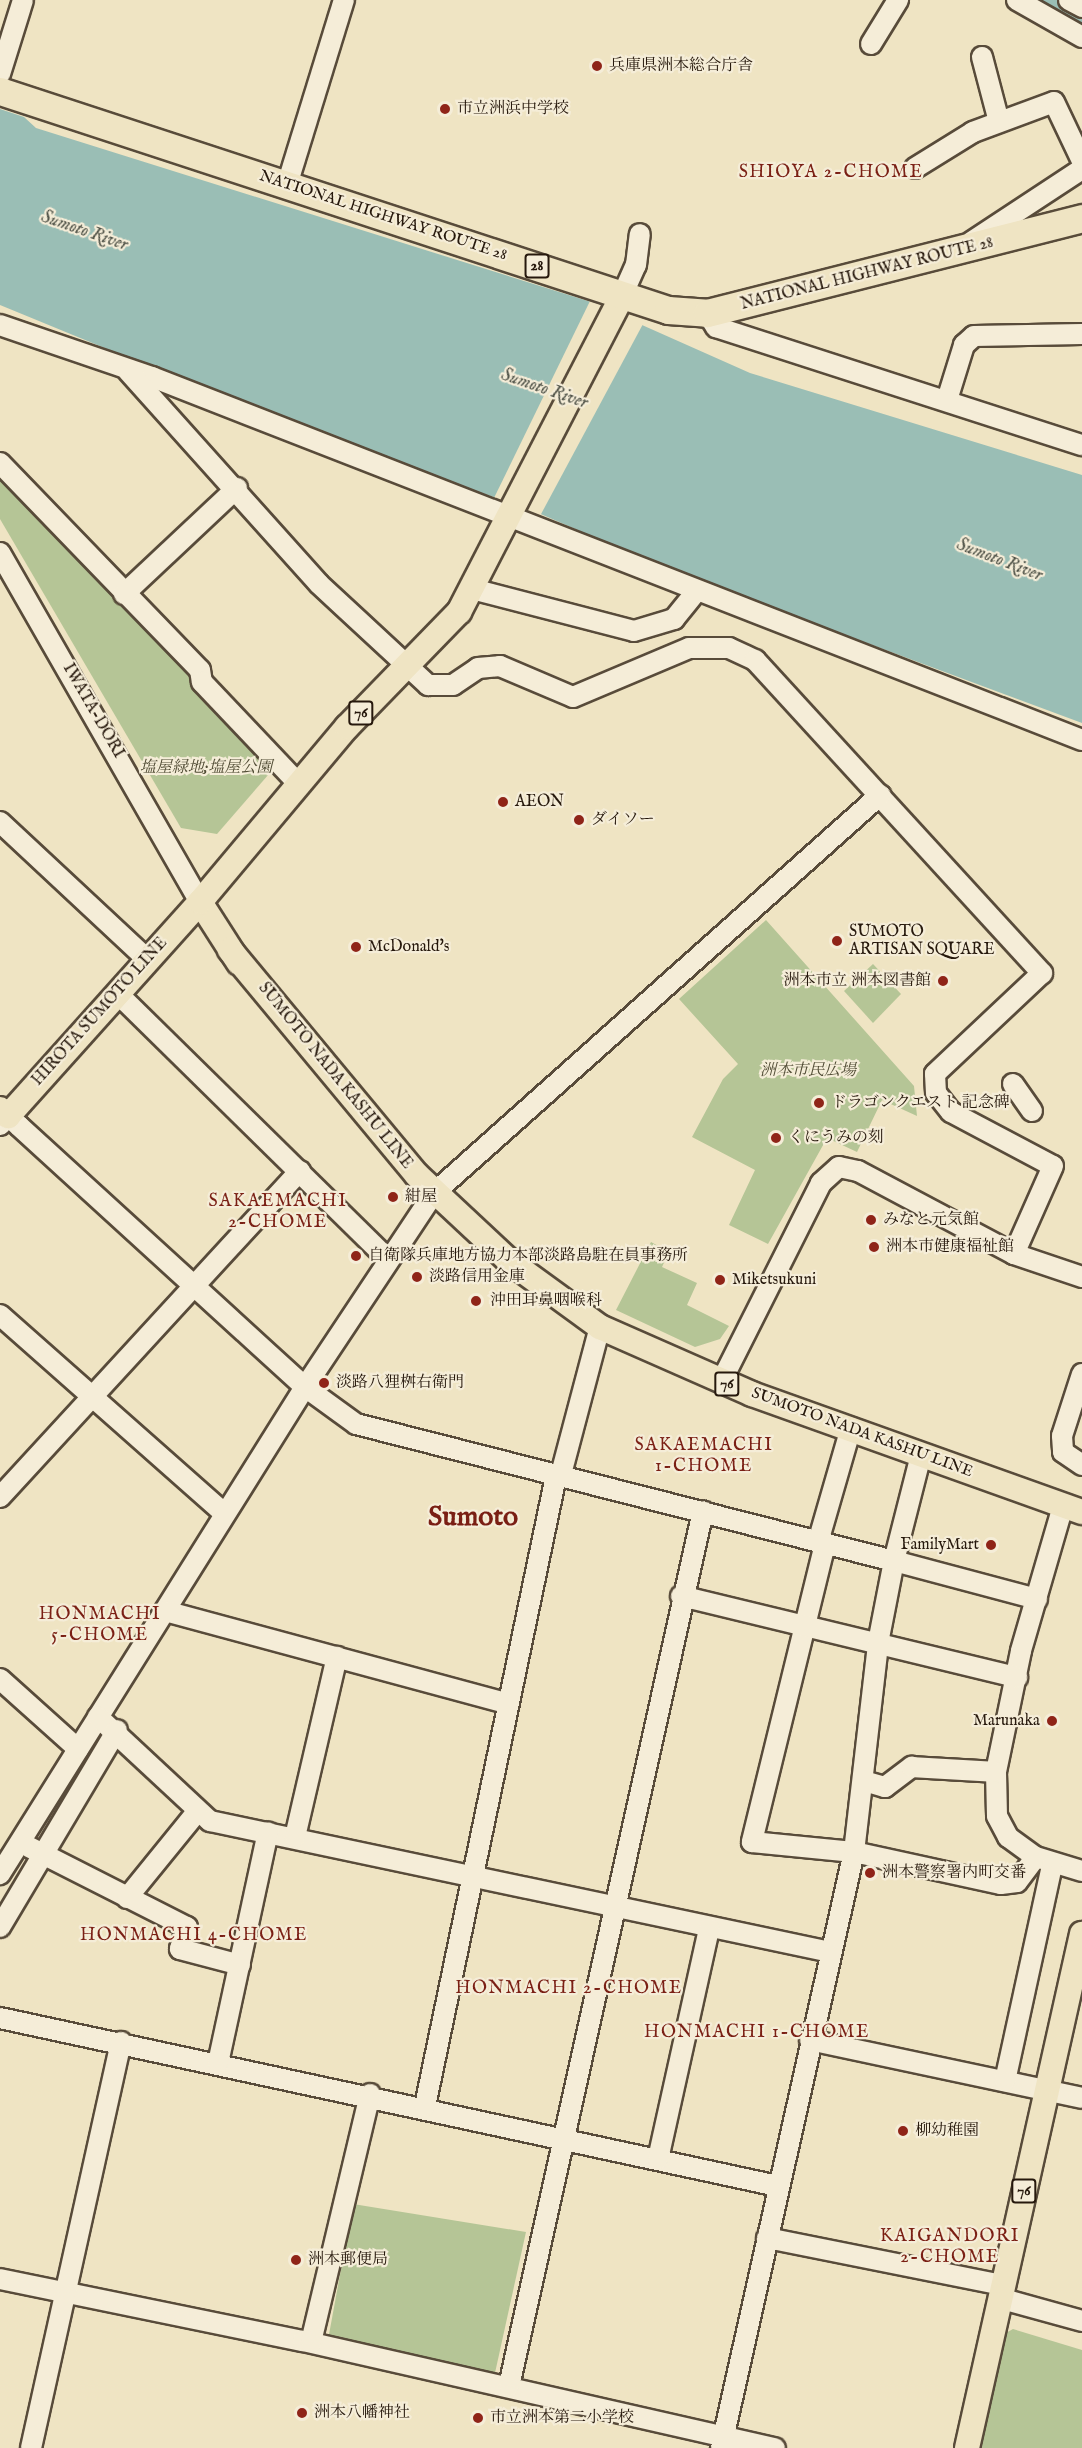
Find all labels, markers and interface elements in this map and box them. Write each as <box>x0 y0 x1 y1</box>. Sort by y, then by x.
place label: 兵庫県洲本総合庁舎 <box>609 56 753 76</box>
marker: 兵庫県洲本総合庁舎 <box>590 59 604 73</box>
place label: 市立洲浜中学校 <box>457 99 569 119</box>
marker: 市立洲浜中学校 <box>438 102 452 116</box>
district label: SHIOYA 2-CHOME <box>739 162 923 184</box>
street label: NATIONAL HIGHWAY ROUTE 28 <box>257 167 509 265</box>
water label: Sumoto River <box>38 207 130 257</box>
street label: NATIONAL HIGHWAY ROUTE 28 <box>739 233 995 315</box>
road number: 28 <box>524 254 550 278</box>
water label: Sumoto River <box>498 365 590 415</box>
water label: Sumoto River <box>953 535 1045 587</box>
street label: IWATA-DORI <box>58 660 128 762</box>
road number: 76 <box>348 701 374 725</box>
park label: 塩屋緑地;塩屋公園 <box>140 758 272 778</box>
place label: AEON <box>515 792 564 812</box>
marker: AEON <box>496 795 510 809</box>
place label: ダイソー <box>591 810 655 830</box>
marker: ダイソー <box>572 813 586 827</box>
place label: SUMOTO ARTISAN SQUARE <box>849 922 995 960</box>
street label: HIROTA SUMOTO LINE <box>28 934 172 1090</box>
marker: SUMOTO ARTISAN SQUARE <box>830 934 844 948</box>
place label: McDonald's <box>368 937 449 957</box>
marker: McDonald's <box>349 940 363 954</box>
place label: 洲本市立 洲本図書館 <box>784 971 931 991</box>
marker: 洲本市立 洲本図書館 <box>936 974 950 988</box>
street label: SUMOTO NADA KASHU LINE <box>254 979 416 1173</box>
park label: 洲本市民広場 <box>760 1061 856 1081</box>
place label: ドラゴンクエスト 記念碑 <box>831 1093 1010 1113</box>
marker: ドラゴンクエスト 記念碑 <box>812 1096 826 1110</box>
place label: くにうみの刻 <box>788 1128 884 1148</box>
marker: くにうみの刻 <box>769 1131 783 1145</box>
place label: 紺屋 <box>405 1187 437 1207</box>
marker: 紺屋 <box>386 1190 400 1204</box>
district label: SAKAEMACHI 2-CHOME <box>209 1192 347 1234</box>
place label: みなと元気館 <box>883 1210 979 1230</box>
marker: みなと元気館 <box>864 1213 878 1227</box>
place label: 洲本市健康福祉館 <box>886 1237 1014 1257</box>
marker: 洲本市健康福祉館 <box>867 1240 881 1254</box>
place label: 自衛隊兵庫地方協力本部淡路島駐在員事務所 <box>368 1246 688 1266</box>
marker: 自衛隊兵庫地方協力本部淡路島駐在員事務所 <box>349 1249 363 1263</box>
place label: 淡路信用金庫 <box>429 1267 525 1287</box>
marker: 淡路信用金庫 <box>410 1270 424 1284</box>
place label: Miketsukuni <box>732 1270 816 1290</box>
marker: Miketsukuni <box>713 1273 727 1287</box>
place label: 沖田耳鼻咽喉科 <box>490 1291 602 1311</box>
marker: 沖田耳鼻咽喉科 <box>467 1292 485 1310</box>
road number: 76 <box>714 1372 740 1396</box>
place label: 淡路八狸桝右衛門 <box>336 1373 464 1393</box>
marker: 淡路八狸桝右衛門 <box>317 1376 331 1390</box>
street label: SUMOTO NADA KASHU LINE <box>749 1384 975 1482</box>
district label: SAKAEMACHI 1-CHOME <box>635 1436 773 1478</box>
district label: Sumoto <box>428 1501 518 1535</box>
place label: FamilyMart <box>901 1535 979 1555</box>
marker: FamilyMart <box>984 1538 998 1552</box>
district label: HONMACHI 5-CHOME <box>39 1605 161 1648</box>
place label: Marunaka <box>973 1711 1040 1731</box>
marker: Marunaka <box>1045 1714 1059 1728</box>
place label: 洲本警察署内町交番 <box>882 1863 1026 1883</box>
marker: 洲本警察署内町交番 <box>863 1866 877 1880</box>
district label: HONMACHI 4-CHOME <box>80 1925 308 1947</box>
district label: HONMACHI 2-CHOME <box>455 1978 683 2000</box>
district label: HONMACHI 1-CHOME <box>644 2022 870 2044</box>
place label: 柳幼稚園 <box>915 2121 979 2141</box>
marker: 柳幼稚園 <box>896 2124 910 2138</box>
road number: 76 <box>1010 2179 1038 2203</box>
district label: KAIGANDORI 2-CHOME <box>880 2227 1020 2270</box>
place label: 洲本郵便局 <box>308 2250 388 2270</box>
marker: 洲本郵便局 <box>289 2253 303 2267</box>
place label: 洲本八幡神社 <box>314 2403 410 2423</box>
marker: 洲本八幡神社 <box>295 2406 309 2420</box>
place label: 市立洲本第二小学校 <box>490 2408 634 2428</box>
marker: 市立洲本第二小学校 <box>471 2411 485 2425</box>

